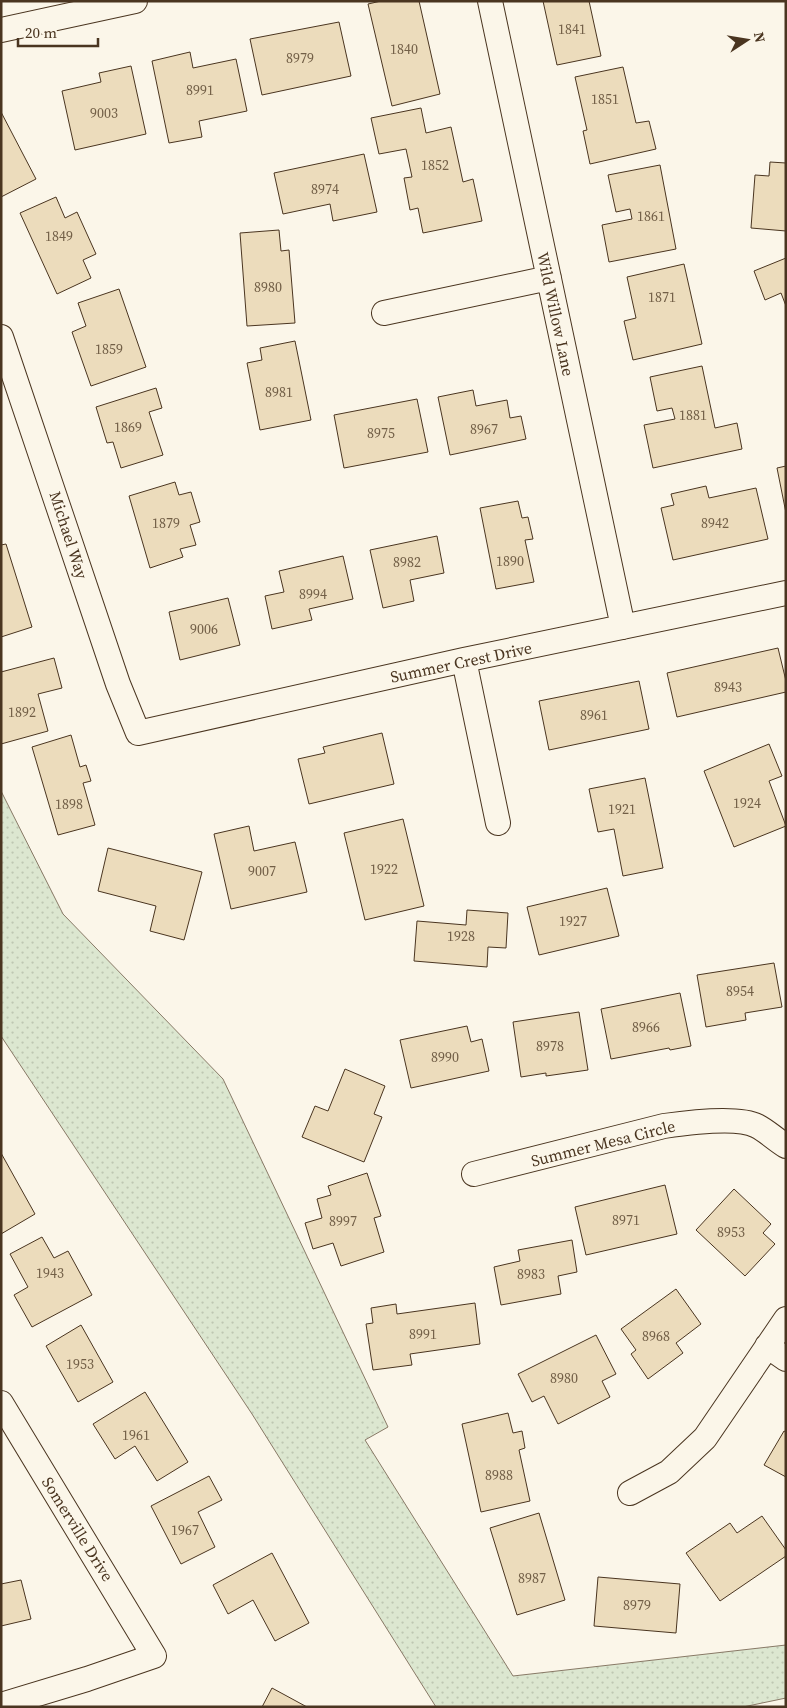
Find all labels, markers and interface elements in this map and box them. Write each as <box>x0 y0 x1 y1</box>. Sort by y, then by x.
scale bar <box>18 15 98 47</box>
north arrow <box>722 15 772 65</box>
house number: 1841 <box>558 19 586 39</box>
text: 20 m <box>25 22 57 43</box>
text: N <box>749 30 771 44</box>
house number: 1840 <box>390 39 418 59</box>
house number: 8979 <box>286 48 314 68</box>
house number: 8991 <box>186 80 214 100</box>
house number: 1851 <box>591 89 619 109</box>
house number: 9003 <box>90 103 118 123</box>
house number: 1852 <box>421 155 449 175</box>
house number: 8974 <box>311 179 339 199</box>
house number: 1861 <box>637 206 665 226</box>
house number: 1849 <box>45 226 73 246</box>
street label: Wild Willow Lane <box>532 250 580 378</box>
house number: 8980 <box>254 277 282 297</box>
house number: 1871 <box>648 287 676 307</box>
house number: 1859 <box>95 339 123 359</box>
house number: 8981 <box>265 382 293 402</box>
house number: 1881 <box>679 405 707 425</box>
house number: 1869 <box>114 417 142 437</box>
house number: 8967 <box>470 419 498 439</box>
house number: 8975 <box>367 423 395 443</box>
street label: Michael Way <box>44 488 94 582</box>
house number: 1879 <box>152 513 180 533</box>
house number: 8942 <box>701 513 729 533</box>
house number: 1890 <box>496 551 524 571</box>
house number: 8982 <box>393 552 421 572</box>
house number: 8994 <box>299 584 327 604</box>
house number: 9006 <box>190 619 218 639</box>
street label: Summer Crest Drive <box>388 636 534 688</box>
house number: 8943 <box>714 677 742 697</box>
house number: 1892 <box>8 702 36 722</box>
house number: 8961 <box>580 705 608 725</box>
house number: 1924 <box>733 793 761 813</box>
house number: 1898 <box>55 794 83 814</box>
house number: 1921 <box>608 799 636 819</box>
house number: 1922 <box>370 859 398 879</box>
house number: 9007 <box>248 861 276 881</box>
house number: 1927 <box>559 911 587 931</box>
house number: 1928 <box>447 926 475 946</box>
house number: 8954 <box>726 981 754 1001</box>
house number: 8966 <box>632 1017 660 1037</box>
house number: 8978 <box>536 1036 564 1056</box>
house number: 8990 <box>431 1047 459 1067</box>
street label: Summer Mesa Circle <box>529 1114 677 1172</box>
house number: 8971 <box>612 1210 640 1230</box>
house number: 8997 <box>329 1211 357 1231</box>
house number: 8953 <box>717 1222 745 1242</box>
house number: 1943 <box>36 1263 64 1283</box>
house number: 8983 <box>517 1264 545 1284</box>
house number: 8991 <box>409 1324 437 1344</box>
house number: 8968 <box>642 1326 670 1346</box>
house number: 1953 <box>66 1354 94 1374</box>
house number: 8980 <box>550 1368 578 1388</box>
house number: 1961 <box>122 1425 150 1445</box>
house number: 8988 <box>485 1465 513 1485</box>
street label: Somerville Drive <box>37 1473 119 1585</box>
house number: 1967 <box>171 1520 199 1540</box>
house number: 8987 <box>518 1568 546 1588</box>
house number: 8979 <box>623 1595 651 1615</box>

